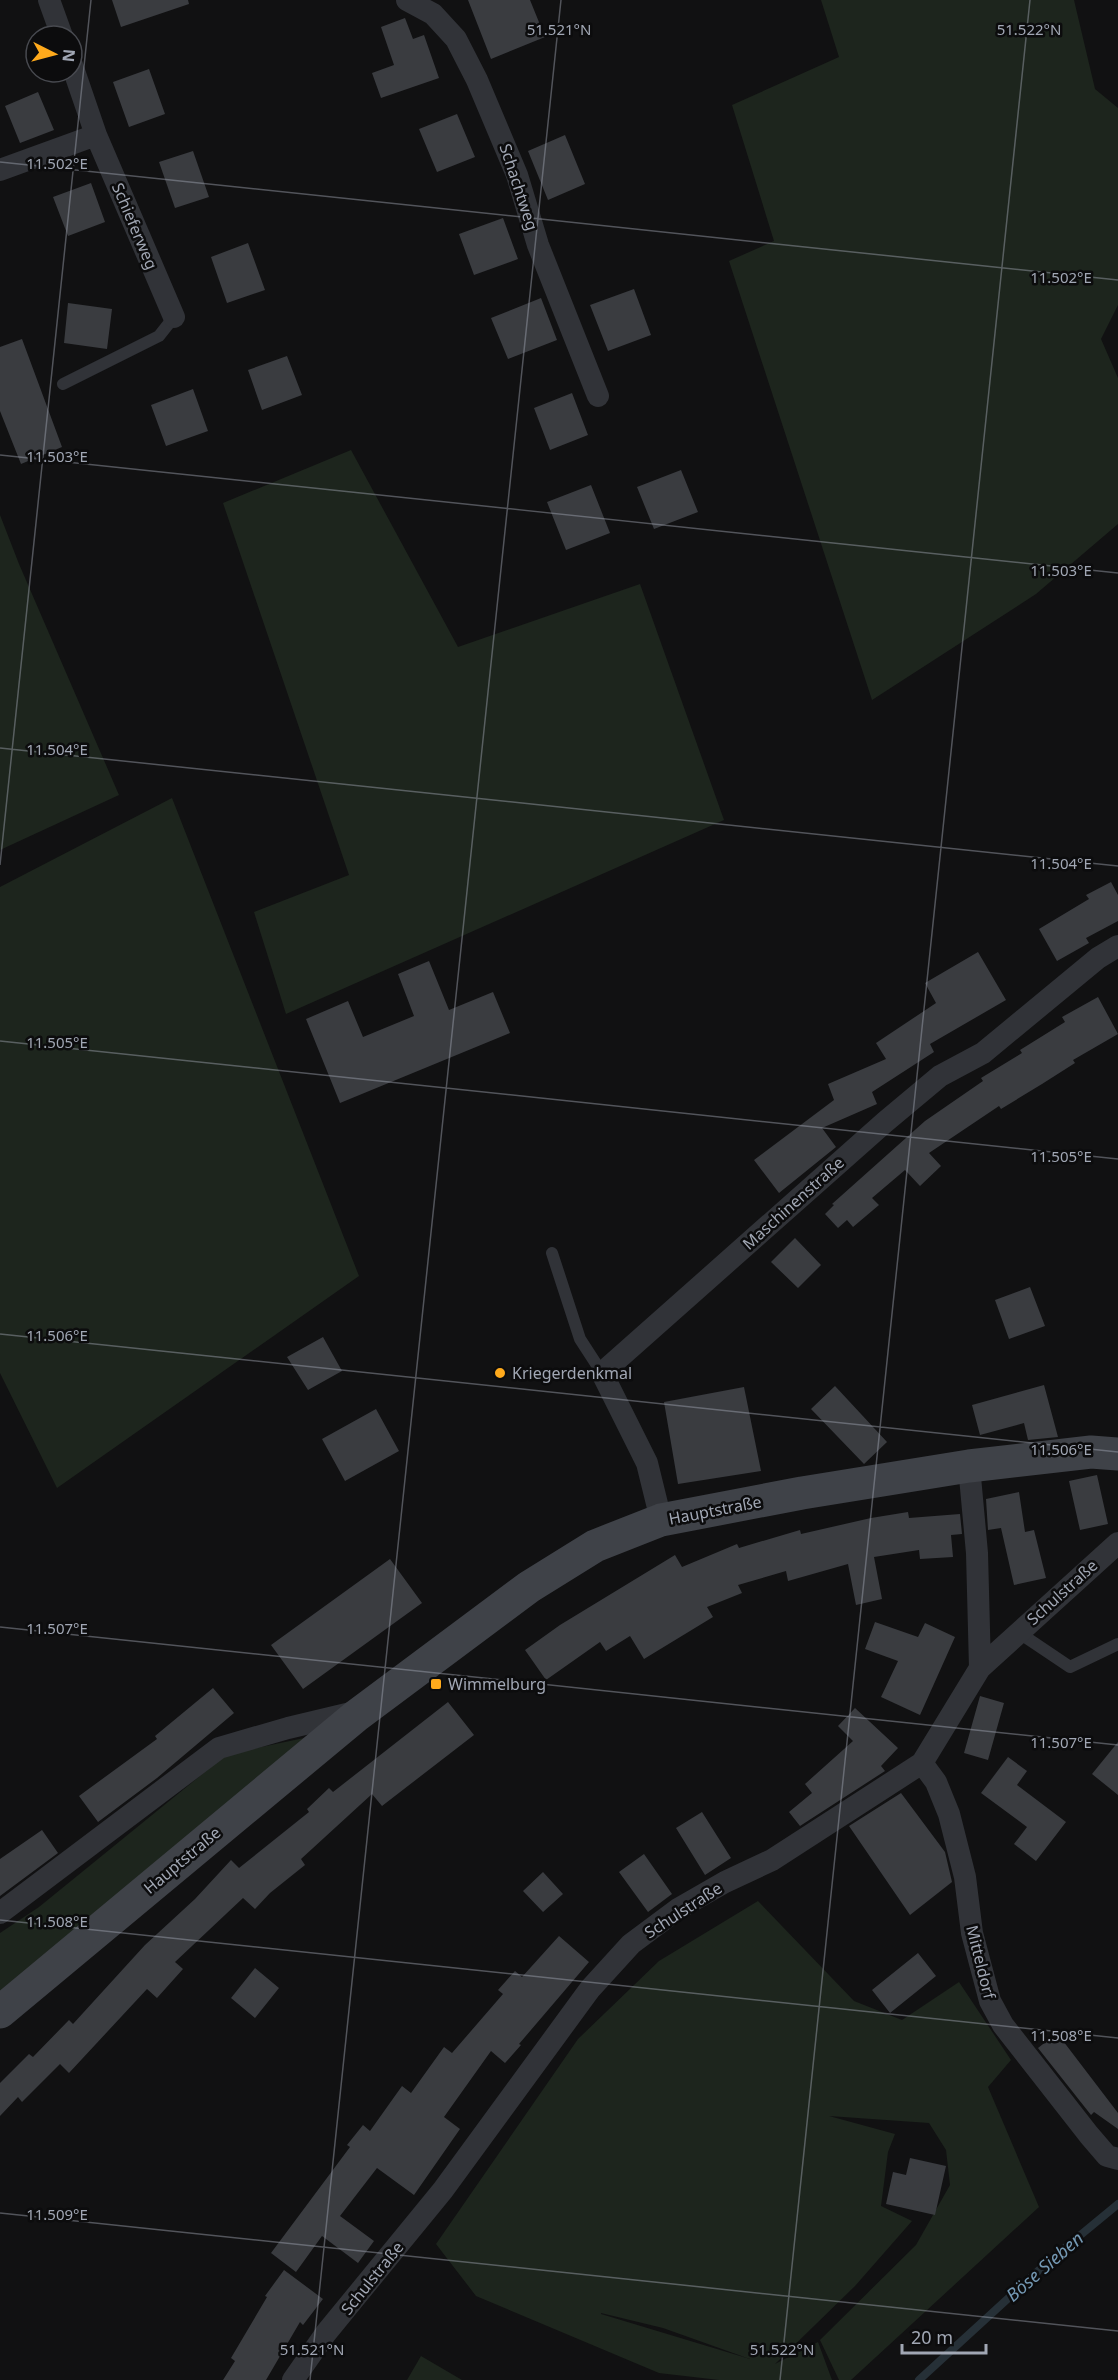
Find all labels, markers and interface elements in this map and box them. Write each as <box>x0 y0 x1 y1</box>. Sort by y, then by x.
text: 51.521°N <box>527 19 591 39</box>
text: 51.522°N <box>997 19 1061 39</box>
north arrow <box>24 24 84 84</box>
text: N <box>57 48 81 63</box>
street label: Schachtweg <box>495 141 543 233</box>
text: 11.502°E <box>26 153 88 173</box>
street label: Schieferweg <box>107 179 163 273</box>
text: 11.502°E <box>1030 267 1092 287</box>
text: 11.503°E <box>26 446 88 466</box>
text: 11.503°E <box>1030 560 1092 580</box>
text: 11.504°E <box>26 739 88 759</box>
text: 11.504°E <box>1030 853 1092 873</box>
text: 11.505°E <box>26 1032 88 1052</box>
text: 11.505°E <box>1030 1146 1092 1166</box>
street label: Maschinenstraße <box>738 1152 848 1254</box>
text: 11.506°E <box>26 1325 88 1345</box>
place label: Kriegerdenkmal <box>512 1362 632 1384</box>
marker: Kriegerdenkmal <box>493 1366 507 1380</box>
text: 11.506°E <box>1030 1439 1092 1459</box>
street label: Hauptstraße <box>667 1490 763 1530</box>
street label: Schulstraße <box>1022 1554 1102 1630</box>
text: 11.507°E <box>26 1618 88 1638</box>
place label: Wimmelburg <box>448 1673 546 1695</box>
marker: Wimmelburg <box>429 1677 443 1691</box>
text: 11.507°E <box>1030 1732 1092 1752</box>
street label: Hauptstraße <box>139 1821 225 1899</box>
street label: Schulstraße <box>640 1877 726 1943</box>
text: 11.508°E <box>26 1911 88 1931</box>
street label: Mitteldorf <box>961 1923 1001 2002</box>
text: 11.508°E <box>1030 2025 1092 2045</box>
text: 11.509°E <box>26 2204 88 2224</box>
water label: Böse Sieben <box>1001 2226 1088 2306</box>
street label: Schulstraße <box>336 2237 408 2319</box>
scale bar <box>902 2317 986 2355</box>
text: 20 m <box>911 2325 953 2349</box>
text: 51.521°N <box>280 2339 344 2359</box>
text: 51.522°N <box>750 2339 814 2359</box>

